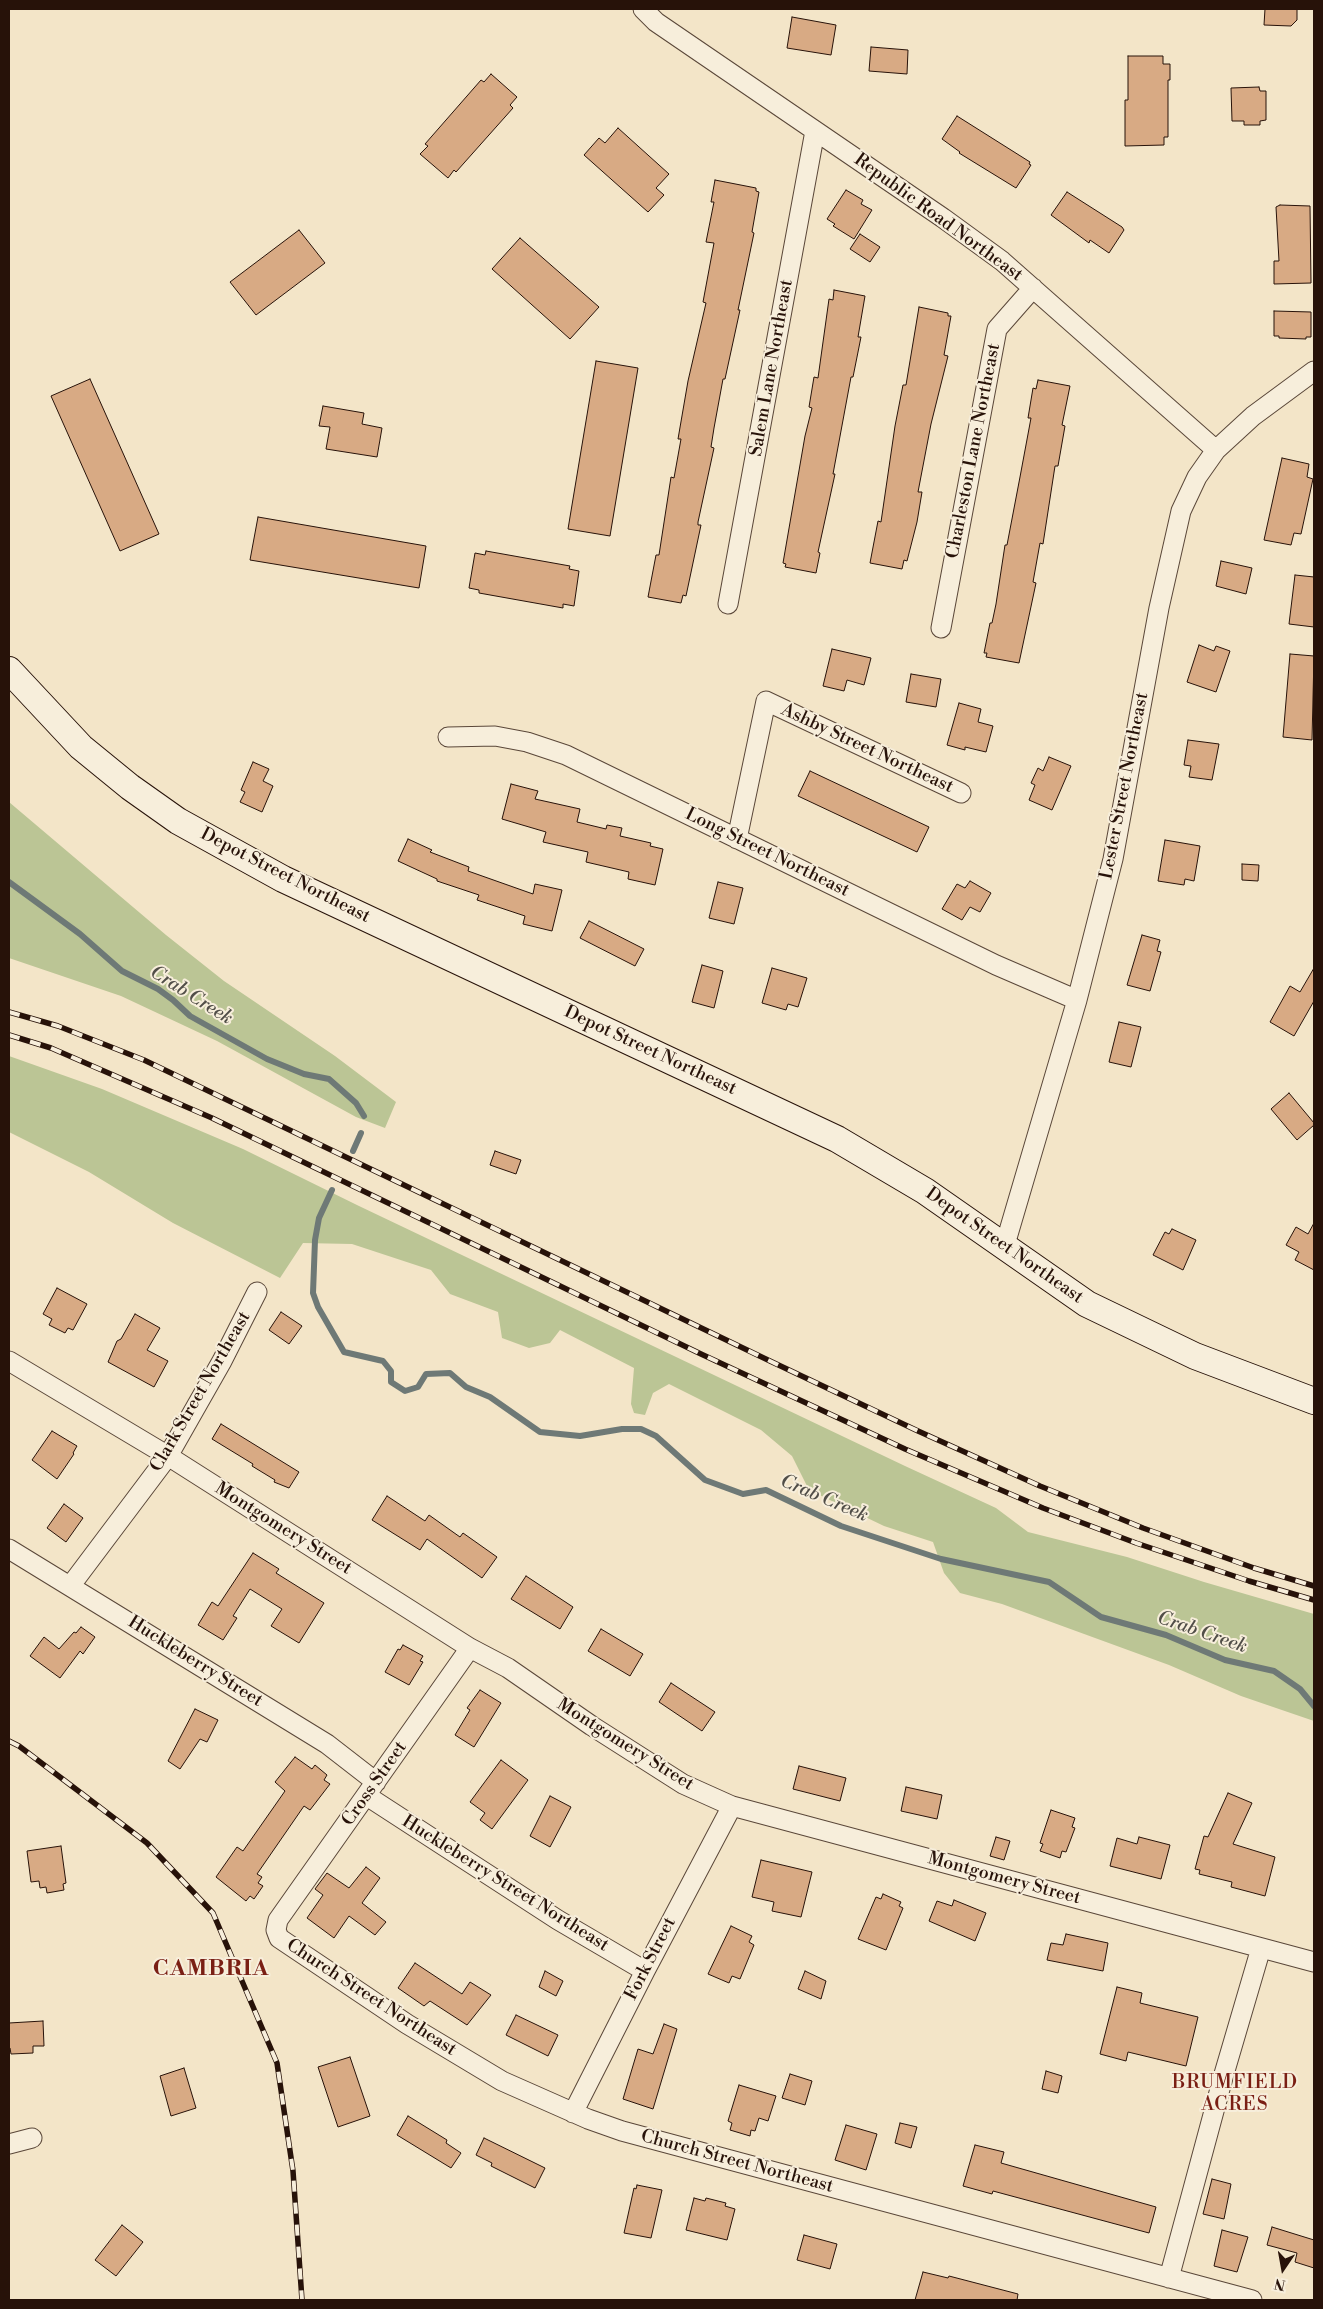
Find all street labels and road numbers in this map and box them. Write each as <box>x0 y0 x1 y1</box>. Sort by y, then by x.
street label: Republic Road Northeast <box>849 150 1027 286</box>
street label: Salem Lane Northeast <box>746 278 798 458</box>
street label: Charleston Lane Northeast <box>943 342 1005 560</box>
street label: Lester Street Northeast <box>1096 691 1154 881</box>
street label: Ashby Street Northeast <box>777 700 957 798</box>
street label: Long Street Northeast <box>681 804 853 902</box>
street label: Depot Street Northeast <box>197 824 373 928</box>
street label: Depot Street Northeast <box>560 1002 740 1100</box>
street label: Depot Street Northeast <box>921 1183 1087 1309</box>
street label: Clark Street Northeast <box>146 1308 256 1476</box>
street label: Montgomery Street <box>211 1478 355 1580</box>
street label: Huckleberry Street <box>124 1612 266 1712</box>
street label: Montgomery Street <box>553 1694 697 1796</box>
street label: Cross Street <box>338 1738 412 1830</box>
street label: Huckleberry Street Northeast <box>397 1811 613 1957</box>
street label: Montgomery Street <box>925 1848 1083 1910</box>
street label: Fork Street <box>621 1914 681 2004</box>
street label: Church Street Northeast <box>282 1935 460 2061</box>
street label: Church Street Northeast <box>638 2126 836 2198</box>

